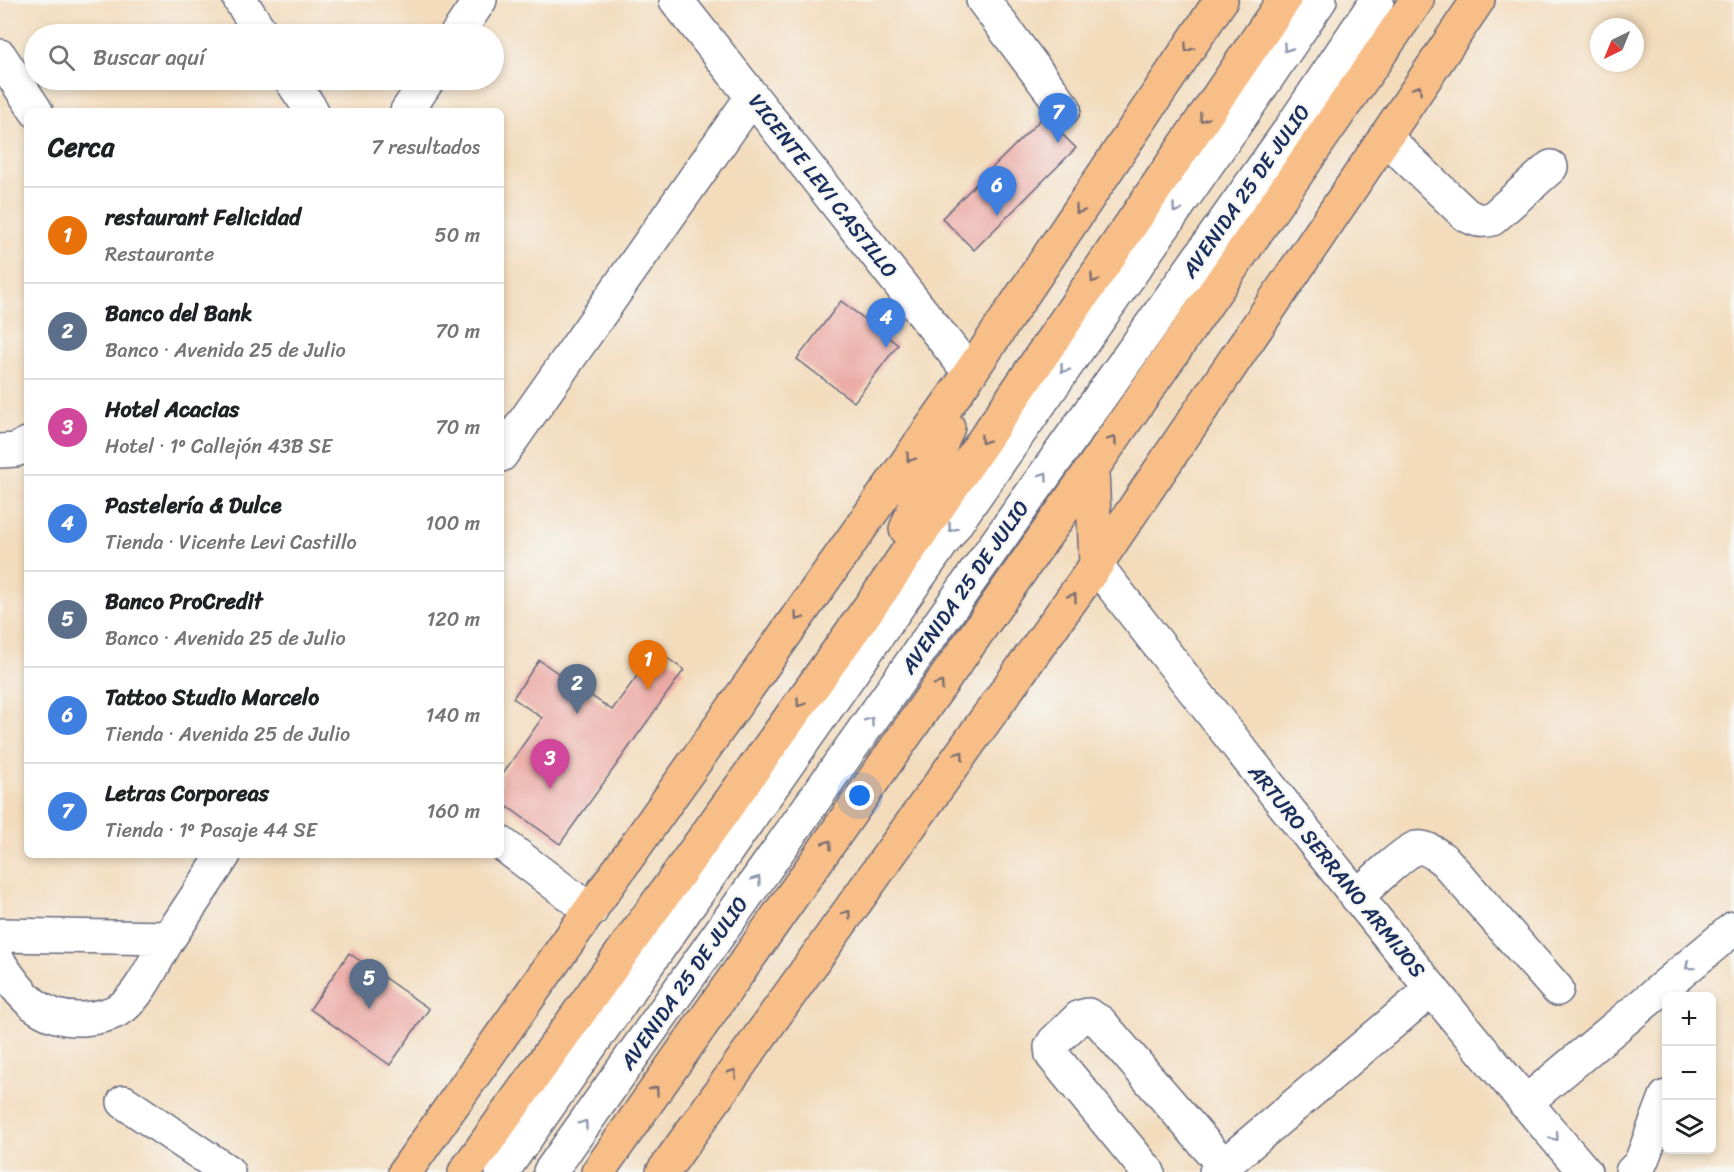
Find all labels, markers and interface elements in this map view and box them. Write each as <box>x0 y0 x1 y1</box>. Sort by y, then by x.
north arrow <box>1590 18 1644 72</box>
search box <box>24 24 504 90</box>
text: Buscar aquí <box>93 38 205 77</box>
icon: search <box>45 41 78 74</box>
one-way arrow <box>1184 42 1195 53</box>
one-way arrow <box>1283 42 1294 53</box>
street label: VICENTE LEVI CASTILLO <box>738 85 908 287</box>
one-way arrow <box>1411 85 1422 96</box>
pin: 7 <box>1038 94 1078 143</box>
street label: AVENIDA 25 DE JULIO <box>1171 96 1321 287</box>
one-way arrow <box>1199 111 1210 122</box>
text: Cerca <box>48 124 114 170</box>
text: 7 resultados <box>372 130 480 165</box>
pin: 6 <box>978 166 1016 216</box>
text: restaurant Felicidad <box>105 198 301 237</box>
one-way arrow <box>1172 202 1183 213</box>
one-way arrow <box>1076 204 1087 215</box>
text: 1 <box>63 218 72 253</box>
text: 50 m <box>435 218 480 253</box>
text: Restaurante <box>105 237 214 272</box>
one-way arrow <box>1089 273 1101 283</box>
text: Banco del Bank <box>105 294 252 333</box>
pin: 4 <box>866 298 906 348</box>
text: 2 <box>62 314 73 349</box>
text: 70 m <box>435 314 480 349</box>
text: Banco · Avenida 25 de Julio <box>105 333 346 368</box>
one-way arrow <box>1060 362 1071 373</box>
text: Hotel Acacias <box>105 390 239 429</box>
text: 3 <box>62 410 73 445</box>
text: 70 m <box>435 410 480 445</box>
text: Hotel · 1º Callejón 43B SE <box>105 429 332 464</box>
one-way arrow <box>980 433 991 444</box>
one-way arrow <box>1106 435 1117 446</box>
one-way arrow <box>906 451 917 462</box>
one-way arrow <box>1037 472 1048 483</box>
text: Pastelería & Dulce <box>105 486 282 525</box>
street label: AVENIDA 25 DE JULIO <box>890 492 1040 683</box>
text: 4 <box>61 506 74 541</box>
text: 100 m <box>426 506 480 541</box>
one-way arrow <box>948 522 959 533</box>
text: Tienda · Vicente Levi Castillo <box>105 525 357 560</box>
text: Banco ProCredit <box>105 582 263 621</box>
one-way arrow <box>1066 592 1077 603</box>
text: 5 <box>61 602 74 637</box>
text: 120 m <box>427 602 480 637</box>
one-way arrow <box>794 611 805 622</box>
text: Banco · Avenida 25 de Julio <box>105 621 346 656</box>
pin: 1 <box>628 640 668 690</box>
pin: 2 <box>558 664 596 714</box>
text: Tattoo Studio Marcelo <box>105 678 319 717</box>
one-way arrow <box>933 681 944 692</box>
one-way arrow <box>796 697 807 708</box>
text: 6 <box>62 698 73 733</box>
text: 140 m <box>426 698 480 733</box>
one-way arrow <box>863 716 874 727</box>
text: Tienda · Avenida 25 de Julio <box>105 717 350 752</box>
pin: 3 <box>530 740 570 789</box>
one-way arrow <box>953 751 964 762</box>
street label: ARTURO SERRANO ARMIJOS <box>1238 755 1436 987</box>
text: Letras Corporeas <box>105 774 269 813</box>
your location <box>845 781 874 810</box>
text: 7 <box>62 794 73 829</box>
text: 160 m <box>427 794 480 829</box>
text: Tienda · 1º Pasaje 44 SE <box>105 813 317 848</box>
one-way arrow <box>821 840 832 851</box>
one-way arrow <box>750 875 761 886</box>
street label: AVENIDA 25 DE JULIO <box>609 888 759 1079</box>
one-way arrow <box>840 910 851 921</box>
one-way arrow <box>1685 958 1696 969</box>
pin: 5 <box>350 960 388 1009</box>
map controls <box>1662 992 1716 1154</box>
button: + <box>1662 992 1716 1046</box>
button: − <box>1662 1046 1716 1100</box>
one-way arrow <box>726 1069 737 1080</box>
one-way arrow <box>648 1085 659 1096</box>
button: layers <box>1662 1100 1716 1154</box>
one-way arrow <box>576 1120 587 1131</box>
one-way arrow <box>1548 1130 1559 1141</box>

